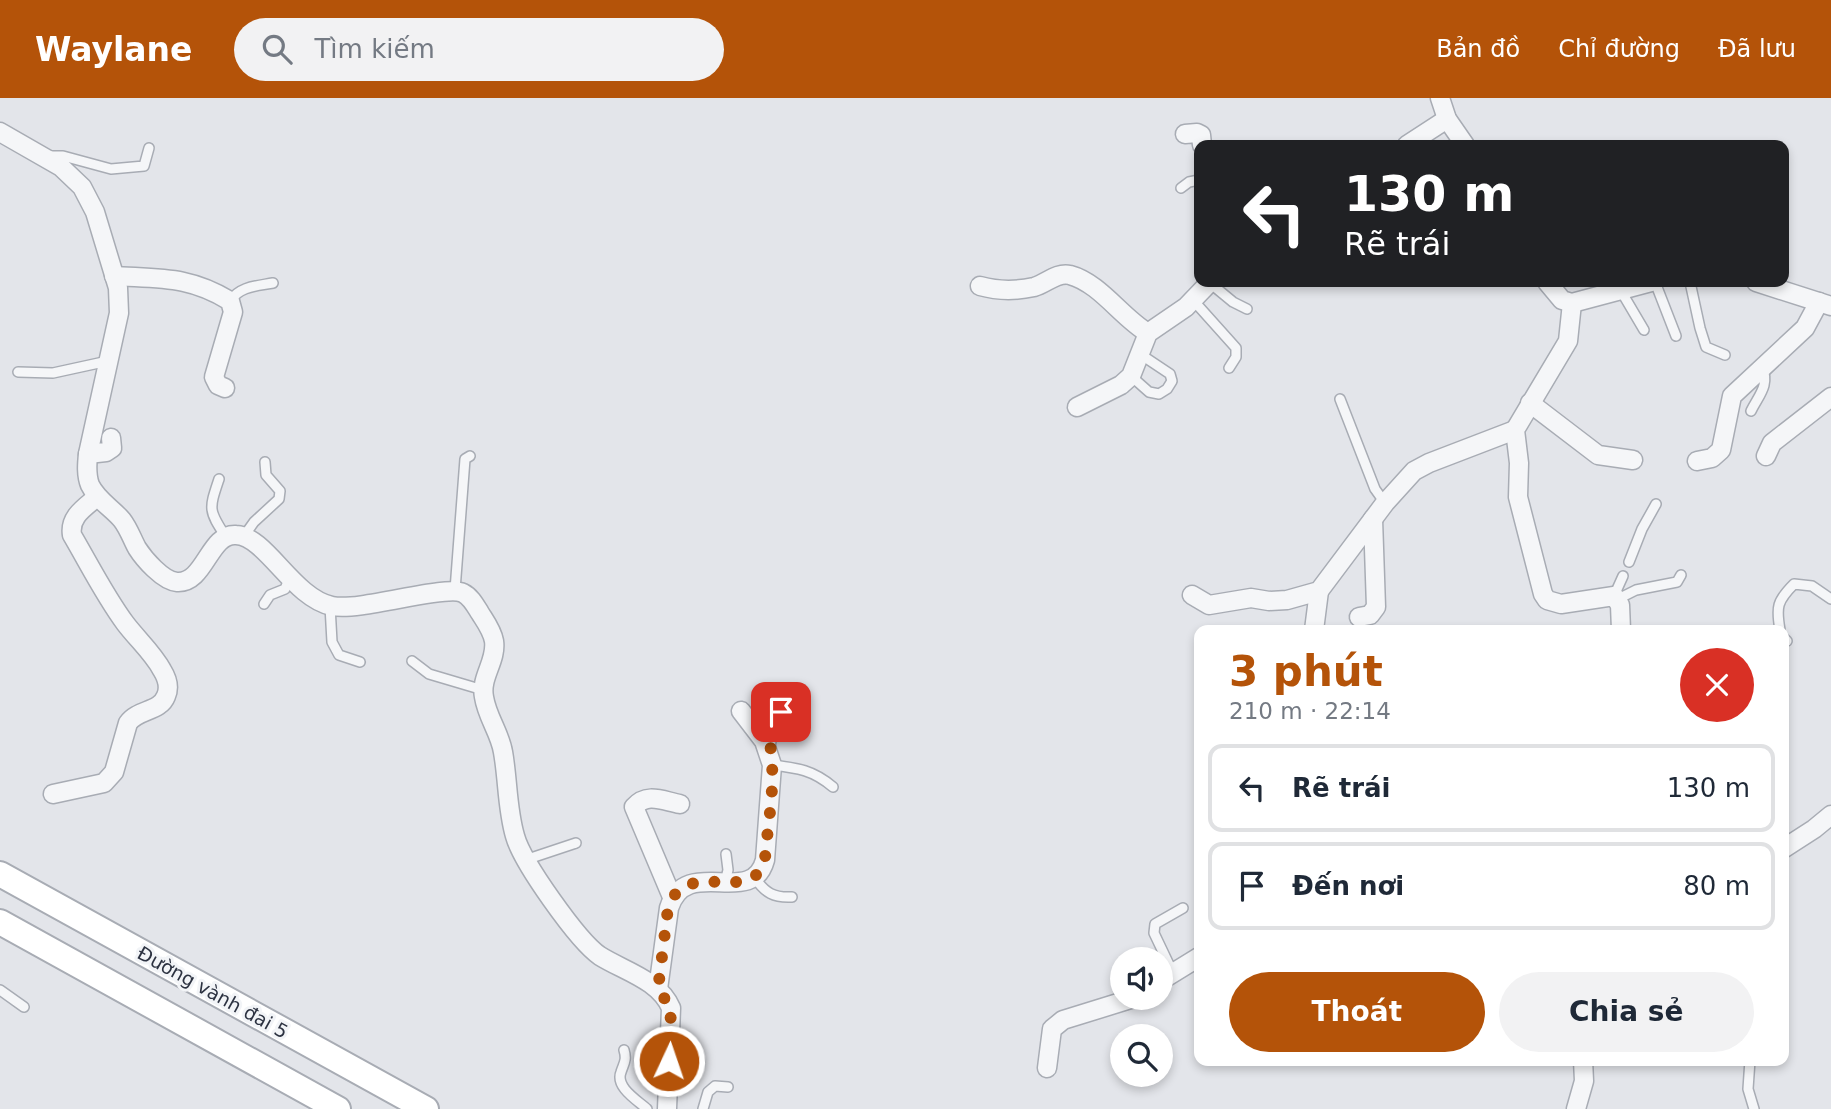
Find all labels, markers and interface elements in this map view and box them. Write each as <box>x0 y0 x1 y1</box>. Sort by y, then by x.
search box <box>234 18 724 81</box>
text: Waylane <box>35 30 192 69</box>
icon: search <box>258 30 296 68</box>
text: Tìm kiếm <box>314 34 435 64</box>
text: Bản đồ <box>1436 35 1520 63</box>
text: Chỉ đường <box>1558 35 1680 63</box>
text: Đã lưu <box>1718 35 1796 63</box>
text: 130 m <box>1344 166 1514 223</box>
icon: left <box>1229 168 1320 259</box>
text: Rẽ trái <box>1344 225 1450 263</box>
text: 3 phút <box>1229 647 1383 696</box>
button: close <box>1680 648 1754 722</box>
pin <box>751 682 811 742</box>
icon: arrive <box>762 693 800 731</box>
text: 210 m · 22:14 <box>1229 698 1391 724</box>
icon: left <box>1233 769 1271 807</box>
text: Rẽ trái <box>1292 773 1390 803</box>
text: 130 m <box>1667 773 1750 803</box>
icon: arrive <box>1233 867 1271 905</box>
text: Đến nơi <box>1292 871 1404 901</box>
text: 80 m <box>1683 871 1750 901</box>
street label: Đường vành đai 5 <box>134 941 292 1043</box>
map controls <box>1110 947 1173 1087</box>
button: sound <box>1110 947 1173 1010</box>
button: Thoát <box>1229 972 1485 1052</box>
button: Chia sẻ <box>1499 972 1754 1052</box>
position arrow <box>632 1024 706 1098</box>
button: search <box>1110 1024 1173 1087</box>

